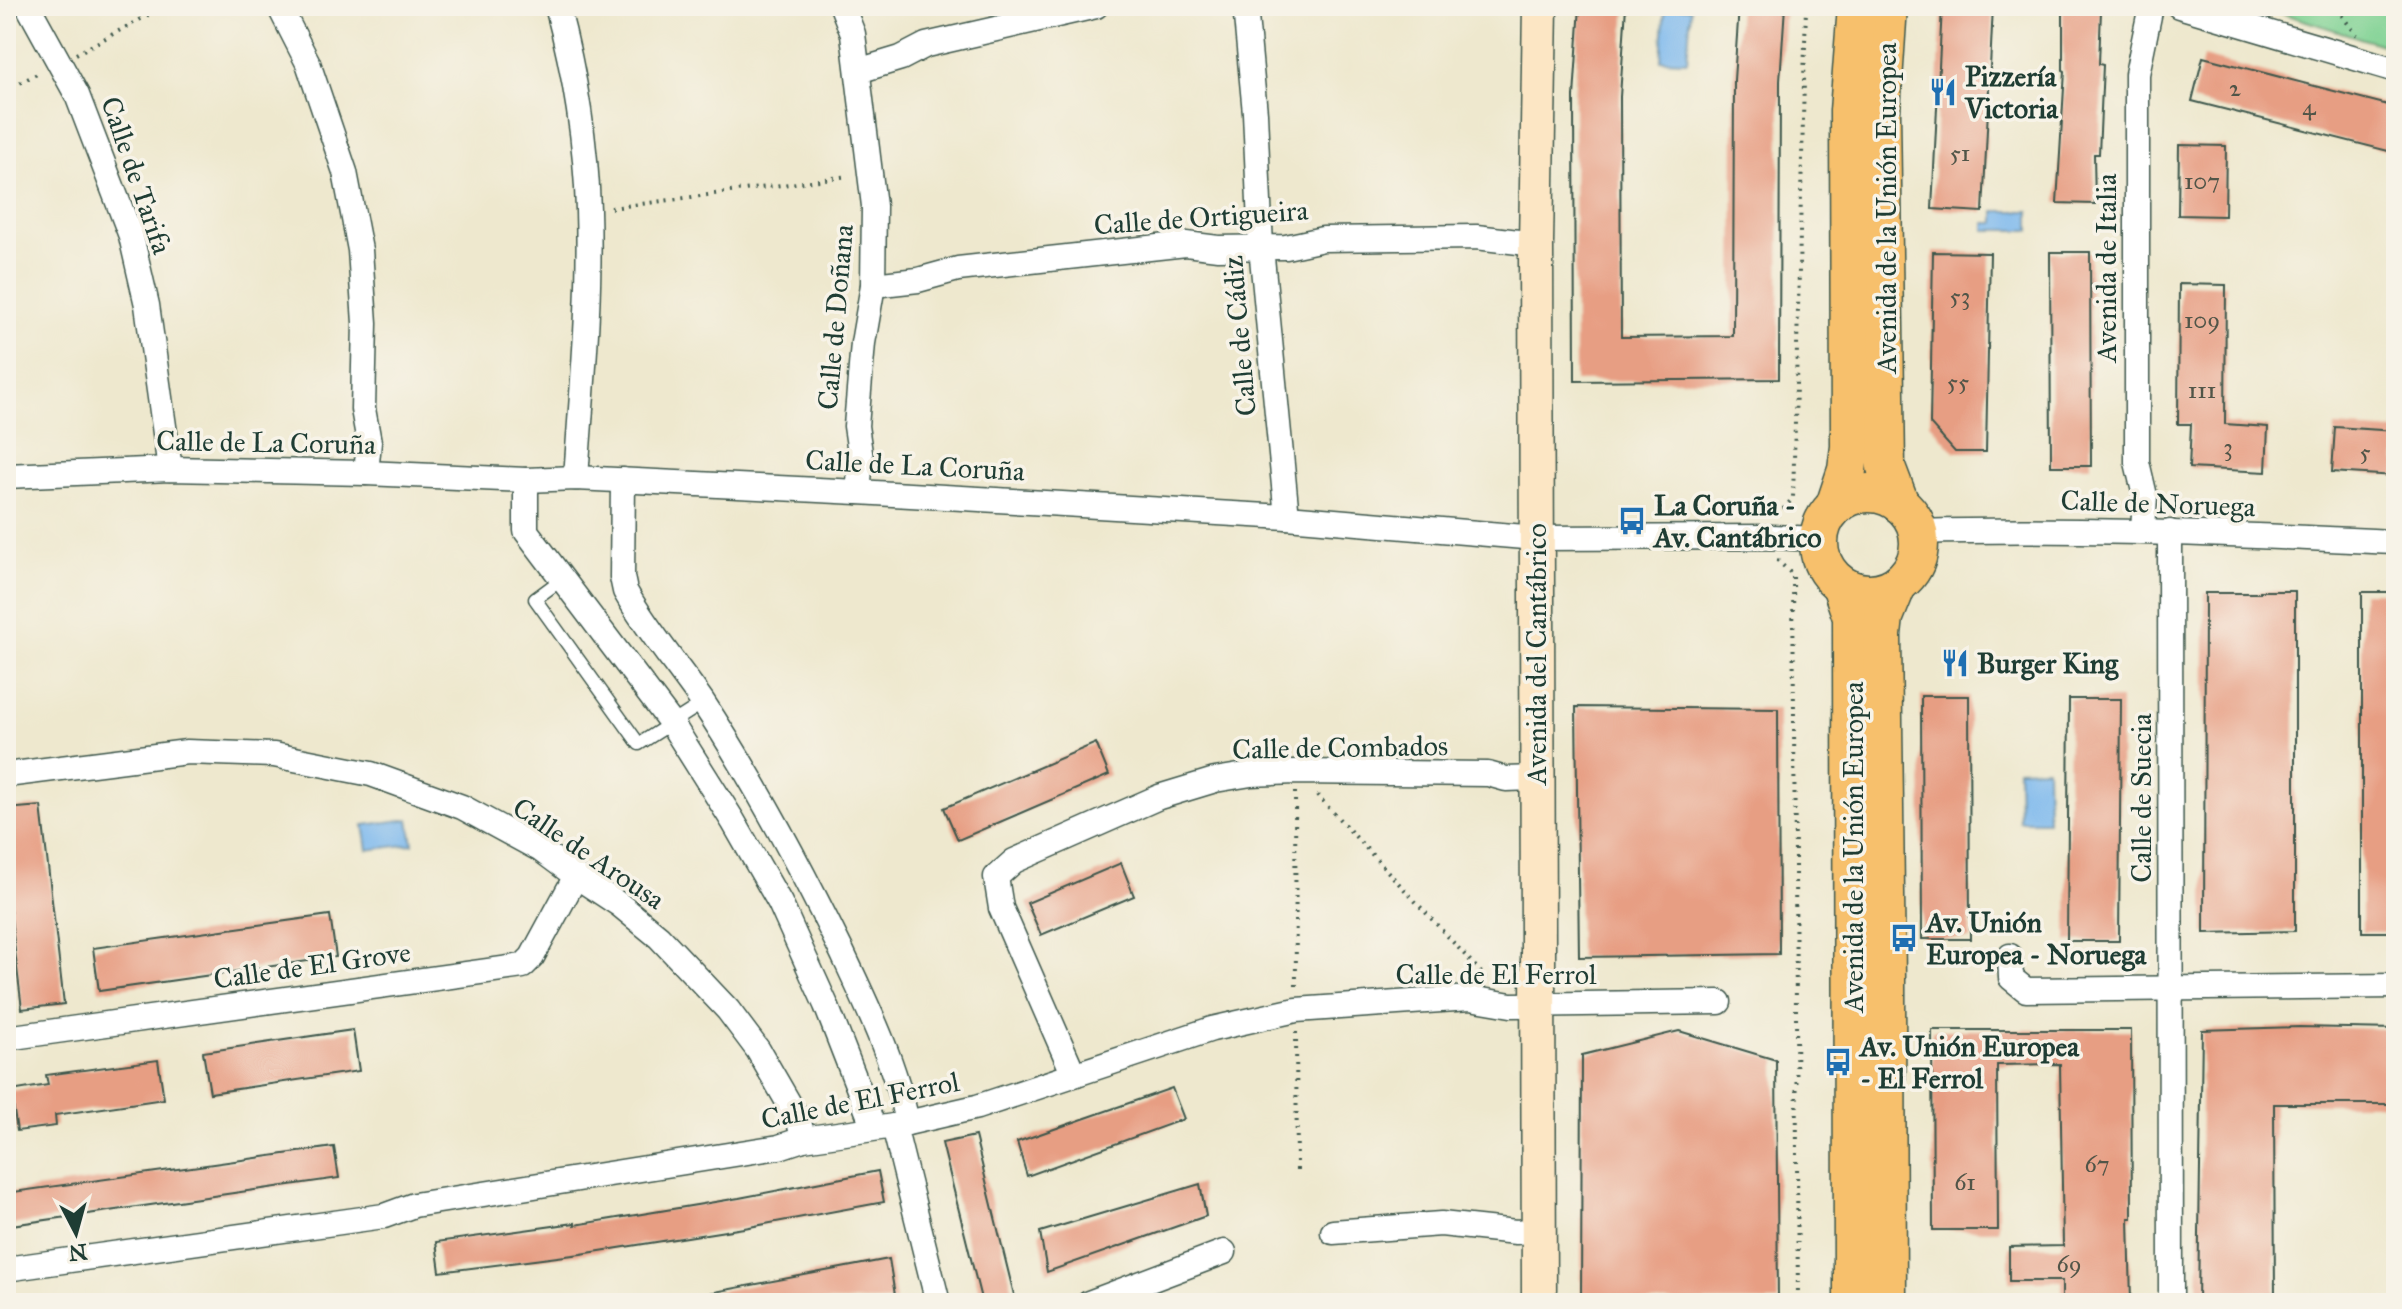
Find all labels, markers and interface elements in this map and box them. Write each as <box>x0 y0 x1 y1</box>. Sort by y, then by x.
street label: Avenida de la Unión Europea <box>1869 42 1904 375</box>
place label: Pizzería Victoria <box>1964 59 2059 126</box>
house number: 2 <box>2229 73 2241 103</box>
restaurant icon: Pizzería Victoria <box>1928 77 1958 107</box>
street label: Calle de Tarifa <box>93 92 180 259</box>
house number: 4 <box>2302 92 2316 122</box>
house number: 51 <box>1950 138 1970 168</box>
house number: 107 <box>2184 166 2220 196</box>
street label: Avenida de Italia <box>2089 173 2124 364</box>
street label: Calle de Ortigueira <box>1093 193 1310 242</box>
street label: Calle de Doñana <box>810 223 861 411</box>
street label: Calle de Cádiz <box>1215 254 1264 418</box>
house number: 53 <box>1950 281 1970 311</box>
house number: 109 <box>2184 305 2220 335</box>
house number: 55 <box>1947 367 1969 397</box>
house number: 111 <box>2188 375 2216 405</box>
street label: Calle de La Coruña <box>156 423 376 462</box>
house number: 3 <box>2223 432 2233 462</box>
house number: 5 <box>2359 437 2371 467</box>
street label: Calle de La Coruña <box>804 442 1026 489</box>
street label: Calle de Noruega <box>2060 483 2256 524</box>
place label: La Coruña - Av. Cantábrico <box>1652 488 1822 555</box>
bus stop icon: La Coruña - Av. Cantábrico <box>1617 506 1647 536</box>
street label: Avenida del Cantábrico <box>1519 523 1554 786</box>
place label: Burger King <box>1977 646 2119 681</box>
restaurant icon: Burger King <box>1940 648 1970 678</box>
street label: Avenida de la Unión Europea <box>1836 681 1871 1014</box>
street label: Calle de Suecia <box>2124 713 2159 883</box>
street label: Calle de Combados <box>1232 728 1448 767</box>
street label: Calle de Arousa <box>506 790 672 917</box>
place label: Av. Unión Europea - Noruega <box>1924 905 2147 972</box>
bus stop icon: Av. Unión Europea - Noruega <box>1889 923 1919 953</box>
street label: Calle de El Grove <box>211 934 413 997</box>
street label: Calle de El Ferrol <box>1395 957 1597 992</box>
place label: Av. Unión Europea - El Ferrol <box>1858 1029 2080 1096</box>
bus stop icon: Av. Unión Europea - El Ferrol <box>1823 1047 1853 1077</box>
street label: Calle de El Ferrol <box>758 1064 963 1137</box>
house number: 67 <box>2084 1149 2110 1179</box>
house number: 61 <box>1954 1167 1976 1197</box>
north arrow <box>36 1193 116 1273</box>
text: N <box>67 1238 89 1267</box>
house number: 69 <box>2056 1249 2082 1279</box>

